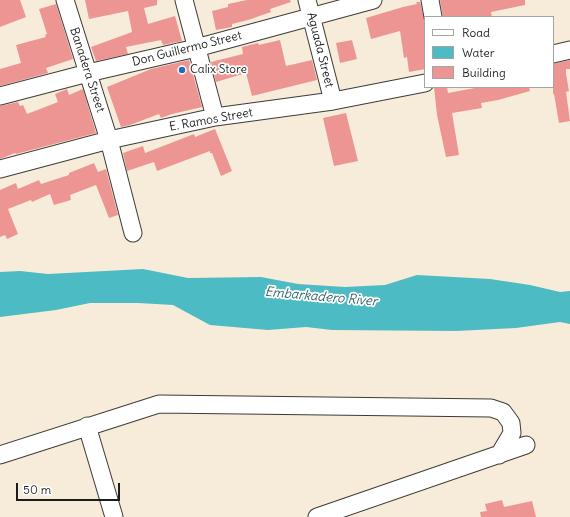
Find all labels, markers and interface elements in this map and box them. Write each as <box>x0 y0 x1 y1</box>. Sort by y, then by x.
street label: Aguada Street <box>304 11 336 89</box>
legend <box>424 16 554 88</box>
text: Road <box>462 25 490 40</box>
street label: Banadera Street <box>66 26 108 114</box>
street label: Don Guillermo Street <box>131 28 243 70</box>
text: Water <box>462 45 495 60</box>
place label: Calix Store <box>190 63 247 77</box>
marker: Calix Store <box>177 65 187 75</box>
text: Building <box>462 65 506 80</box>
street label: E. Ramos Street <box>168 106 254 134</box>
water label: Embarkadero River <box>264 284 378 310</box>
scale bar <box>18 475 122 501</box>
text: 50 m <box>23 482 51 497</box>

